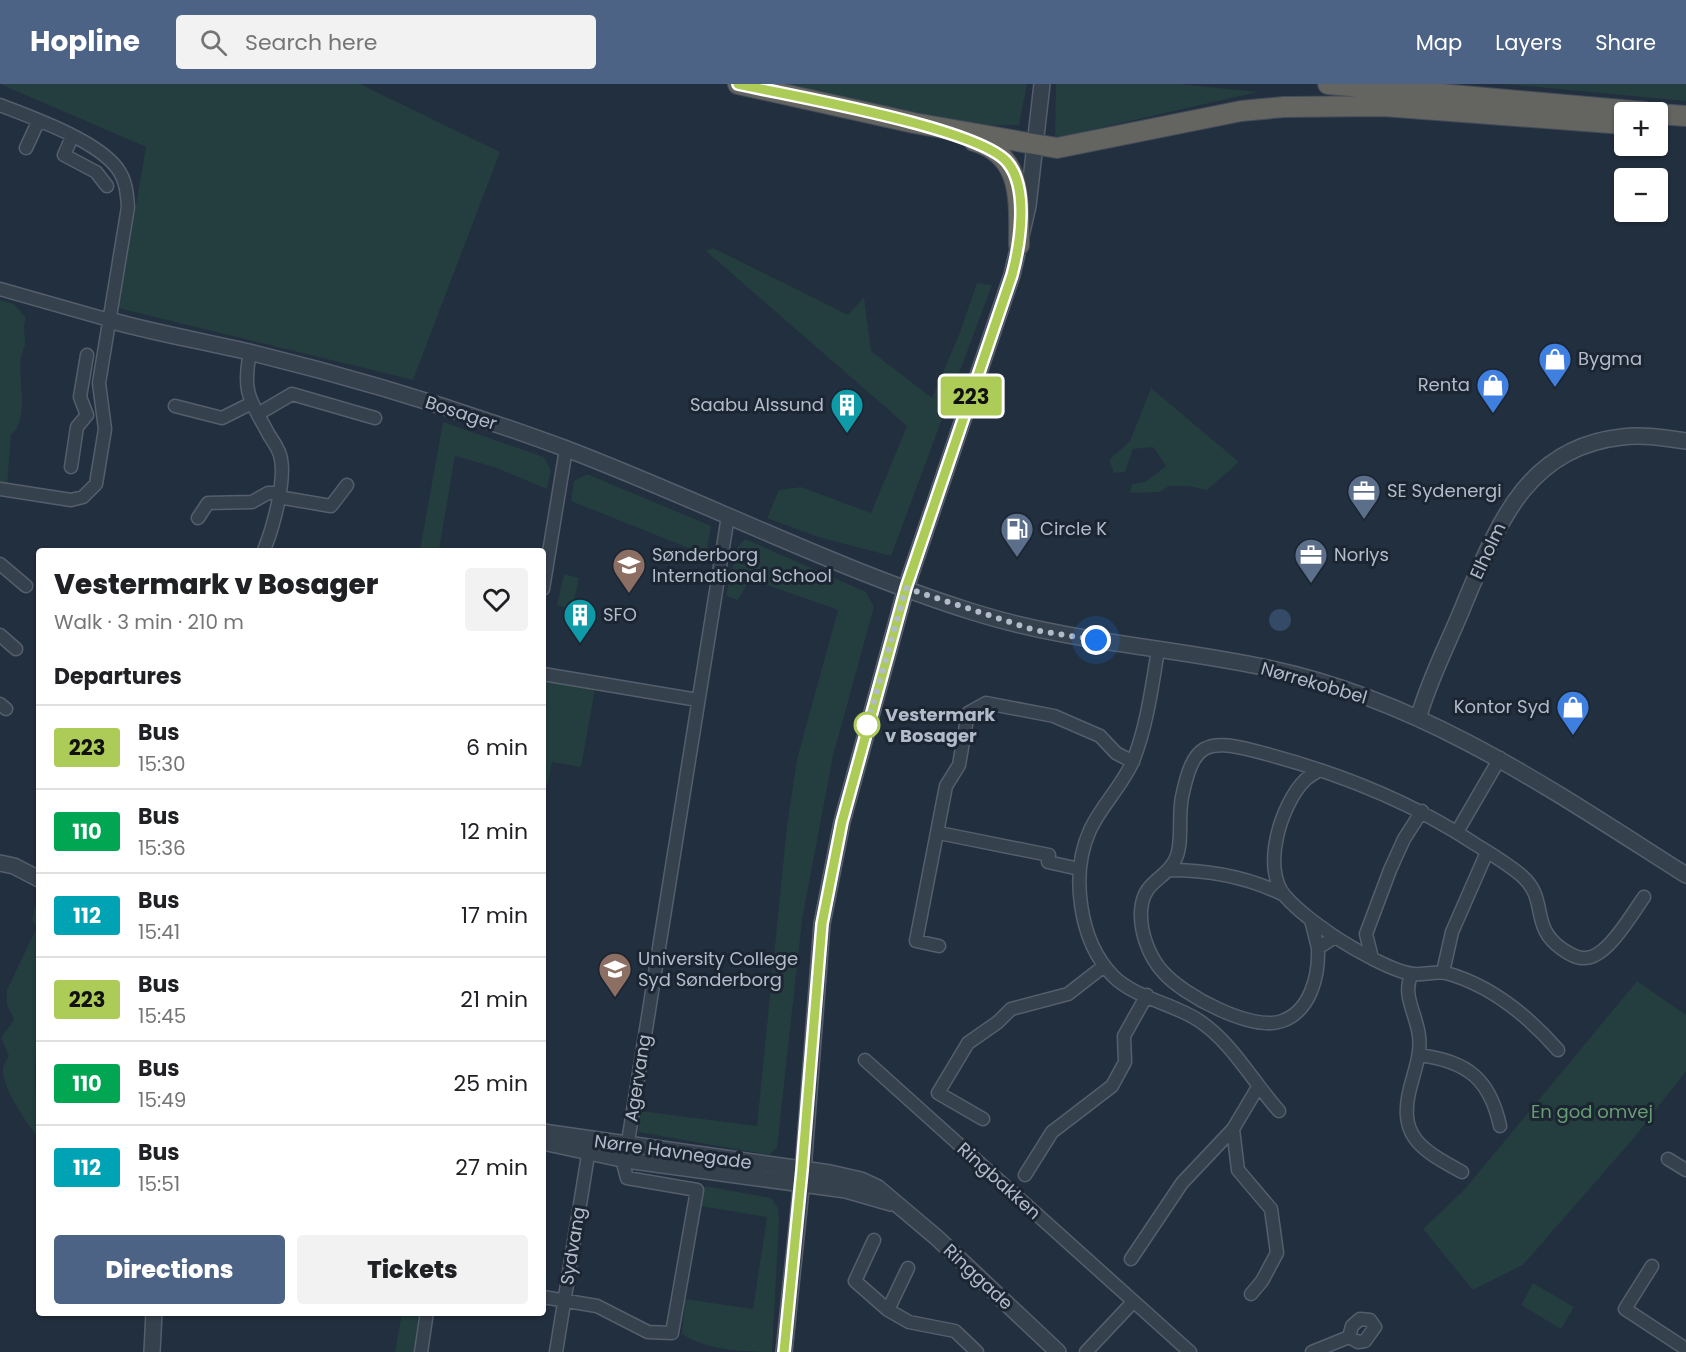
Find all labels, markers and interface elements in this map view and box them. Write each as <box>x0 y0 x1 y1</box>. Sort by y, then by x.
search box <box>176 15 596 69</box>
text: Hopline <box>30 22 140 61</box>
icon: search <box>197 26 230 59</box>
text: Search here <box>245 27 377 58</box>
text: Map <box>1416 28 1462 57</box>
text: Layers <box>1495 28 1562 57</box>
text: Share <box>1595 28 1656 57</box>
map controls <box>1614 102 1668 222</box>
button: + <box>1614 102 1668 156</box>
button: − <box>1614 168 1668 222</box>
shop icon: Bygma <box>1537 341 1573 388</box>
place label: Bygma <box>1578 346 1642 371</box>
shop icon: Renta <box>1475 367 1511 414</box>
place label: Renta <box>1418 372 1470 397</box>
line badge: 223 <box>936 376 1006 416</box>
text: 223 <box>953 382 989 411</box>
building icon: Saabu Alssund <box>829 387 865 434</box>
street label: Bosager <box>422 389 501 436</box>
place label: Saabu Alssund <box>690 392 824 417</box>
office icon: SE Sydenergi <box>1346 473 1382 520</box>
place label: SE Sydenergi <box>1387 478 1502 503</box>
fuel station icon: Circle K <box>999 511 1035 558</box>
place label: Circle K <box>1040 516 1107 541</box>
street label: Elholm <box>1464 518 1511 583</box>
office icon: Norlys <box>1293 537 1329 584</box>
place label: Sønderborg International School <box>652 542 832 588</box>
place label: Norlys <box>1334 542 1389 567</box>
school or university icon: Sønderborg International School <box>611 547 647 594</box>
text: Vestermark v Bosager <box>54 565 378 604</box>
button: heart <box>465 568 528 631</box>
building icon: SFO <box>562 597 598 644</box>
place label: SFO <box>603 602 637 627</box>
text: Walk · 3 min · 210 m <box>54 608 244 636</box>
your location <box>1081 625 1111 655</box>
street label: Nørrekobbel <box>1258 655 1370 710</box>
text: Departures <box>54 661 182 692</box>
shop icon: Kontor Syd <box>1555 689 1591 736</box>
place label: Kontor Syd <box>1454 694 1550 719</box>
place label: Vestermark v Bosager <box>885 702 996 748</box>
marker: Vestermark v Bosager <box>854 712 880 738</box>
text: Bus <box>138 717 180 748</box>
text: 6 min <box>466 732 528 763</box>
text: 223 <box>69 733 105 762</box>
text: 15:30 <box>138 750 186 778</box>
text: Bus <box>138 801 180 832</box>
text: 12 min <box>460 816 528 847</box>
text: 110 <box>72 817 102 846</box>
text: 15:36 <box>138 834 186 862</box>
text: Bus <box>138 885 180 916</box>
text: 17 min <box>461 900 528 931</box>
text: 112 <box>73 901 101 930</box>
text: 15:41 <box>138 918 180 946</box>
place label: University College Syd Sønderborg <box>638 946 798 992</box>
school or university icon: University College Syd Sønderborg <box>597 951 633 998</box>
text: Bus <box>138 969 180 1000</box>
text: 21 min <box>460 984 528 1015</box>
text: 223 <box>69 985 105 1014</box>
text: 15:45 <box>138 1002 186 1030</box>
street label: Agervang <box>618 1032 657 1123</box>
text: Bus <box>138 1053 180 1084</box>
text: 25 min <box>454 1068 528 1099</box>
text: 110 <box>72 1069 102 1098</box>
text: 15:49 <box>138 1086 186 1114</box>
park label: En god omvej <box>1531 1099 1653 1124</box>
street label: Nørre Havnegade <box>593 1128 753 1175</box>
street label: Ringbakken <box>952 1136 1047 1225</box>
text: Bus <box>138 1137 180 1168</box>
text: 27 min <box>455 1152 528 1183</box>
text: 112 <box>73 1153 101 1182</box>
text: 15:51 <box>138 1170 180 1198</box>
street label: Sydvang <box>554 1205 591 1287</box>
button: Directions <box>54 1235 285 1304</box>
button: Tickets <box>297 1235 528 1304</box>
street label: Ringgade <box>938 1238 1019 1315</box>

